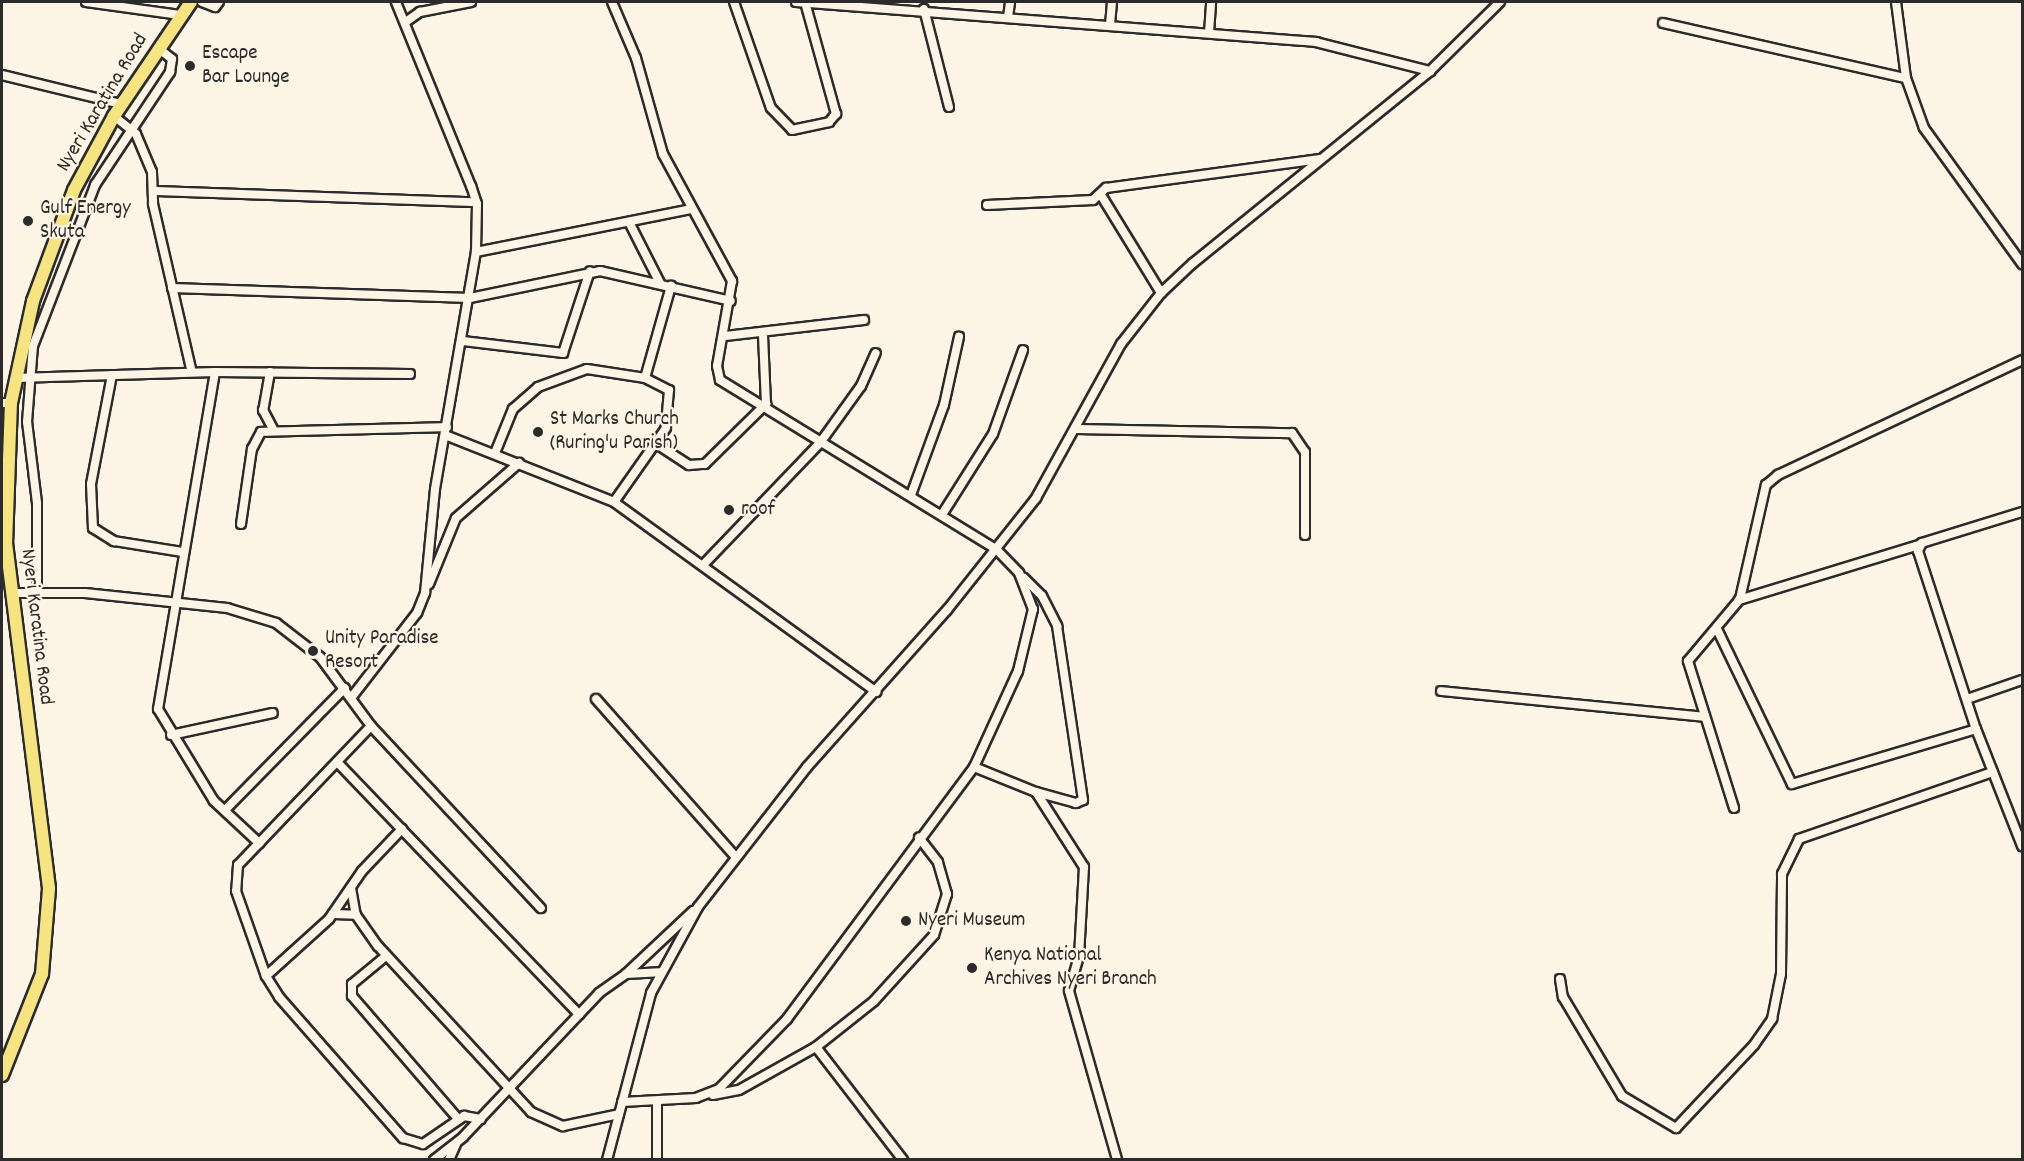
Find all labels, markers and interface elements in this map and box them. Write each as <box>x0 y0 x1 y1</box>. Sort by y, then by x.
street label: Nyeri Karatina Road <box>52 29 154 177</box>
place label: Escape Bar Lounge <box>202 41 290 91</box>
marker: Escape Bar Lounge <box>183 59 197 73</box>
place label: Gulf Energy Skuta <box>40 196 131 246</box>
marker: Gulf Energy Skuta <box>21 214 35 228</box>
place label: St Marks Church (Ruring'u Parish) <box>550 407 679 457</box>
marker: St Marks Church (Ruring'u Parish) <box>531 425 545 439</box>
place label: roof <box>741 497 775 523</box>
marker: roof <box>722 503 736 517</box>
street label: Nyeri Karatina Road <box>14 548 58 706</box>
place label: Unity Paradise Resort <box>325 626 439 676</box>
marker: Unity Paradise Resort <box>306 644 320 658</box>
place label: Nyeri Museum <box>918 908 1025 934</box>
marker: Nyeri Museum <box>899 914 913 928</box>
place label: Kenya National Archives Nyeri Branch <box>984 943 1157 993</box>
marker: Kenya National Archives Nyeri Branch <box>965 961 979 975</box>

